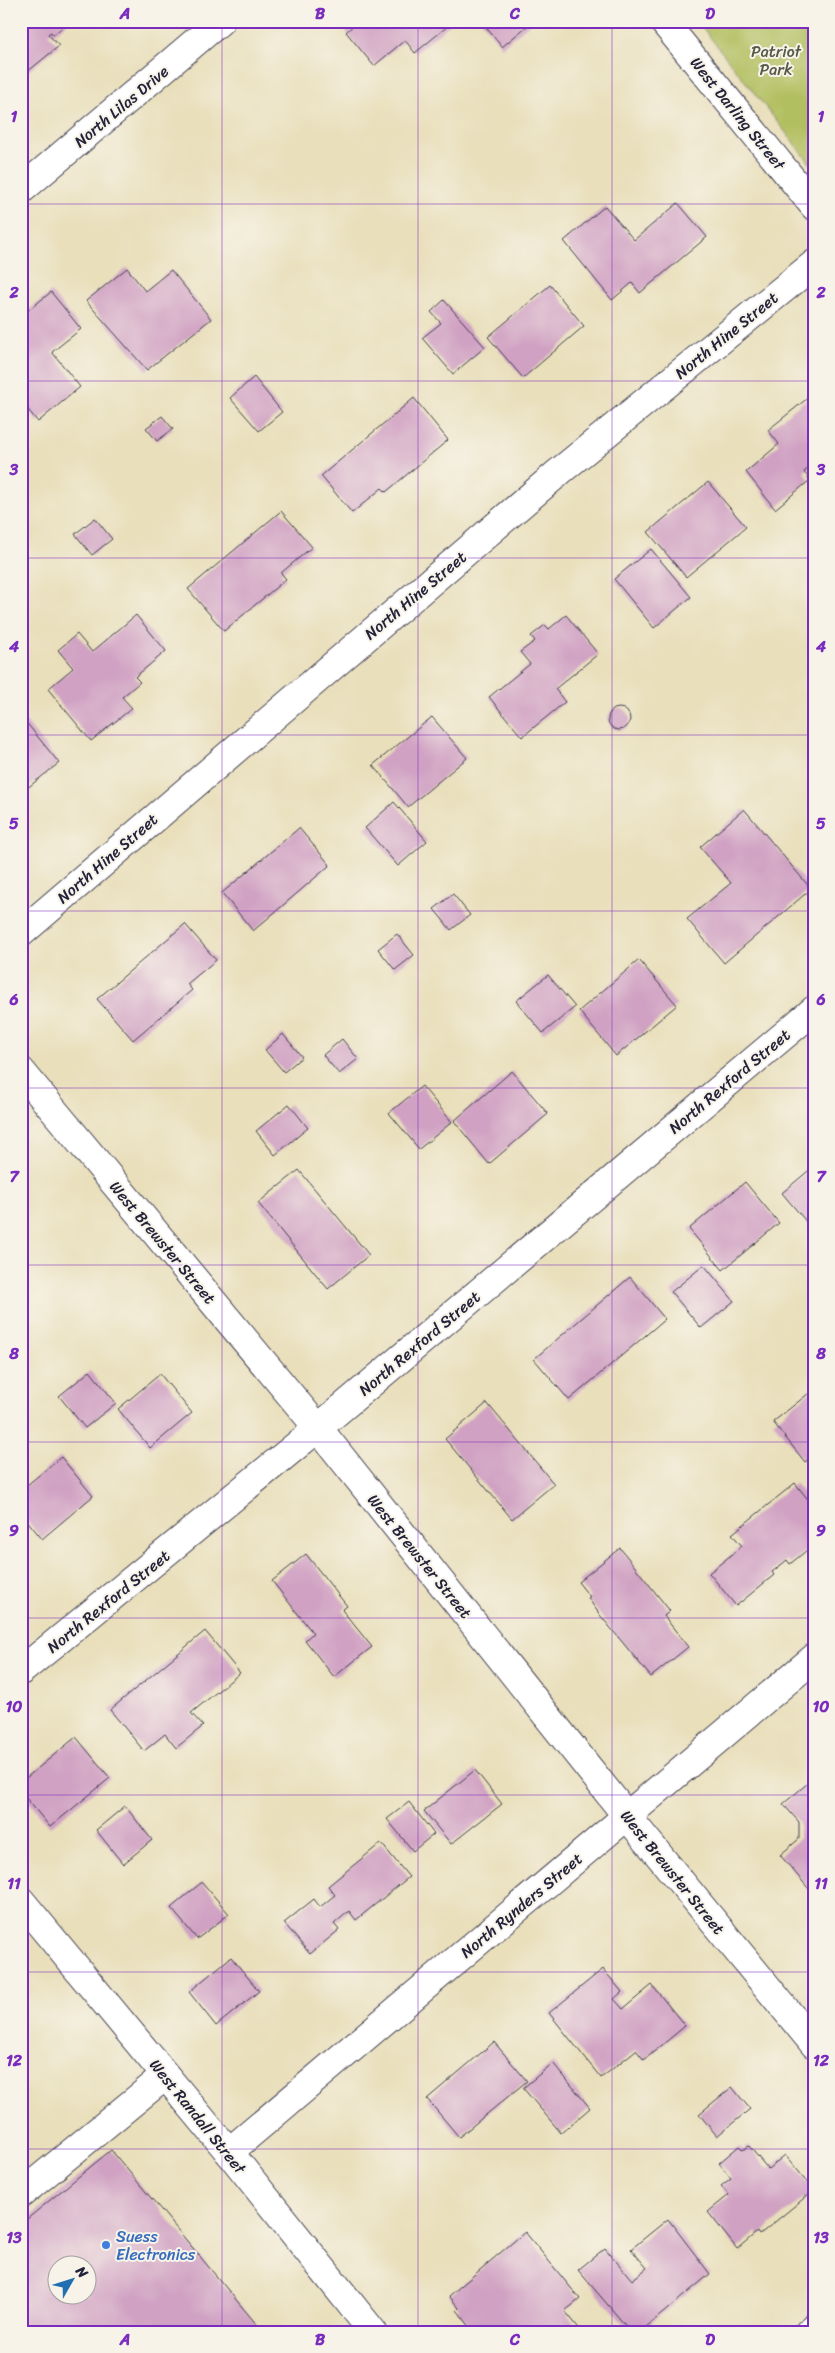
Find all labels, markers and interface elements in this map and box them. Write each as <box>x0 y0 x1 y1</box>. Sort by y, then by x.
text: A <box>119 0 130 28</box>
text: B <box>315 0 326 28</box>
text: C <box>509 0 521 28</box>
text: D <box>705 0 715 28</box>
park label: Patriot Park <box>751 37 802 84</box>
street label: West Darling Street <box>682 50 793 177</box>
street label: North Lilas Drive <box>67 58 176 155</box>
text: 1 <box>11 102 18 131</box>
text: 1 <box>818 102 825 131</box>
text: 2 <box>8 278 19 307</box>
text: 2 <box>815 278 826 307</box>
street label: North Hine Street <box>668 284 785 387</box>
text: 3 <box>9 455 19 484</box>
text: 3 <box>816 455 826 484</box>
street label: North Hine Street <box>357 543 473 647</box>
text: 4 <box>8 632 19 661</box>
text: 4 <box>815 632 826 661</box>
street label: North Hine Street <box>50 806 165 911</box>
text: 5 <box>9 809 19 838</box>
text: 5 <box>816 809 826 838</box>
text: 6 <box>8 985 19 1014</box>
text: 6 <box>815 985 826 1014</box>
street label: North Rexford Street <box>662 1021 797 1141</box>
text: 7 <box>9 1162 20 1191</box>
text: 7 <box>816 1162 827 1191</box>
street label: West Brewster Street <box>102 1174 223 1311</box>
street label: North Rexford Street <box>352 1283 487 1403</box>
text: 8 <box>8 1339 19 1368</box>
text: 8 <box>815 1339 826 1368</box>
street label: West Brewster Street <box>360 1487 479 1625</box>
text: 9 <box>9 1516 19 1545</box>
text: 9 <box>816 1516 826 1545</box>
street label: North Rexford Street <box>40 1542 177 1661</box>
text: 10 <box>6 1692 22 1721</box>
text: 10 <box>813 1692 829 1721</box>
street label: West Brewster Street <box>613 1803 732 1941</box>
street label: North Rynders Street <box>453 1845 589 1966</box>
text: 11 <box>7 1869 21 1898</box>
text: 11 <box>814 1869 828 1898</box>
text: 12 <box>6 2046 23 2075</box>
text: 12 <box>813 2046 830 2075</box>
street label: West Randall Street <box>142 2052 254 2181</box>
place label: Suess Electronics <box>116 2222 196 2269</box>
text: 13 <box>6 2223 22 2252</box>
text: 13 <box>813 2223 829 2252</box>
marker: Suess Electronics <box>100 2239 112 2251</box>
north arrow <box>48 2256 98 2306</box>
text: N <box>68 2260 95 2284</box>
text: A <box>119 2325 130 2353</box>
text: B <box>315 2325 326 2353</box>
text: C <box>509 2325 521 2353</box>
text: D <box>705 2325 715 2353</box>

